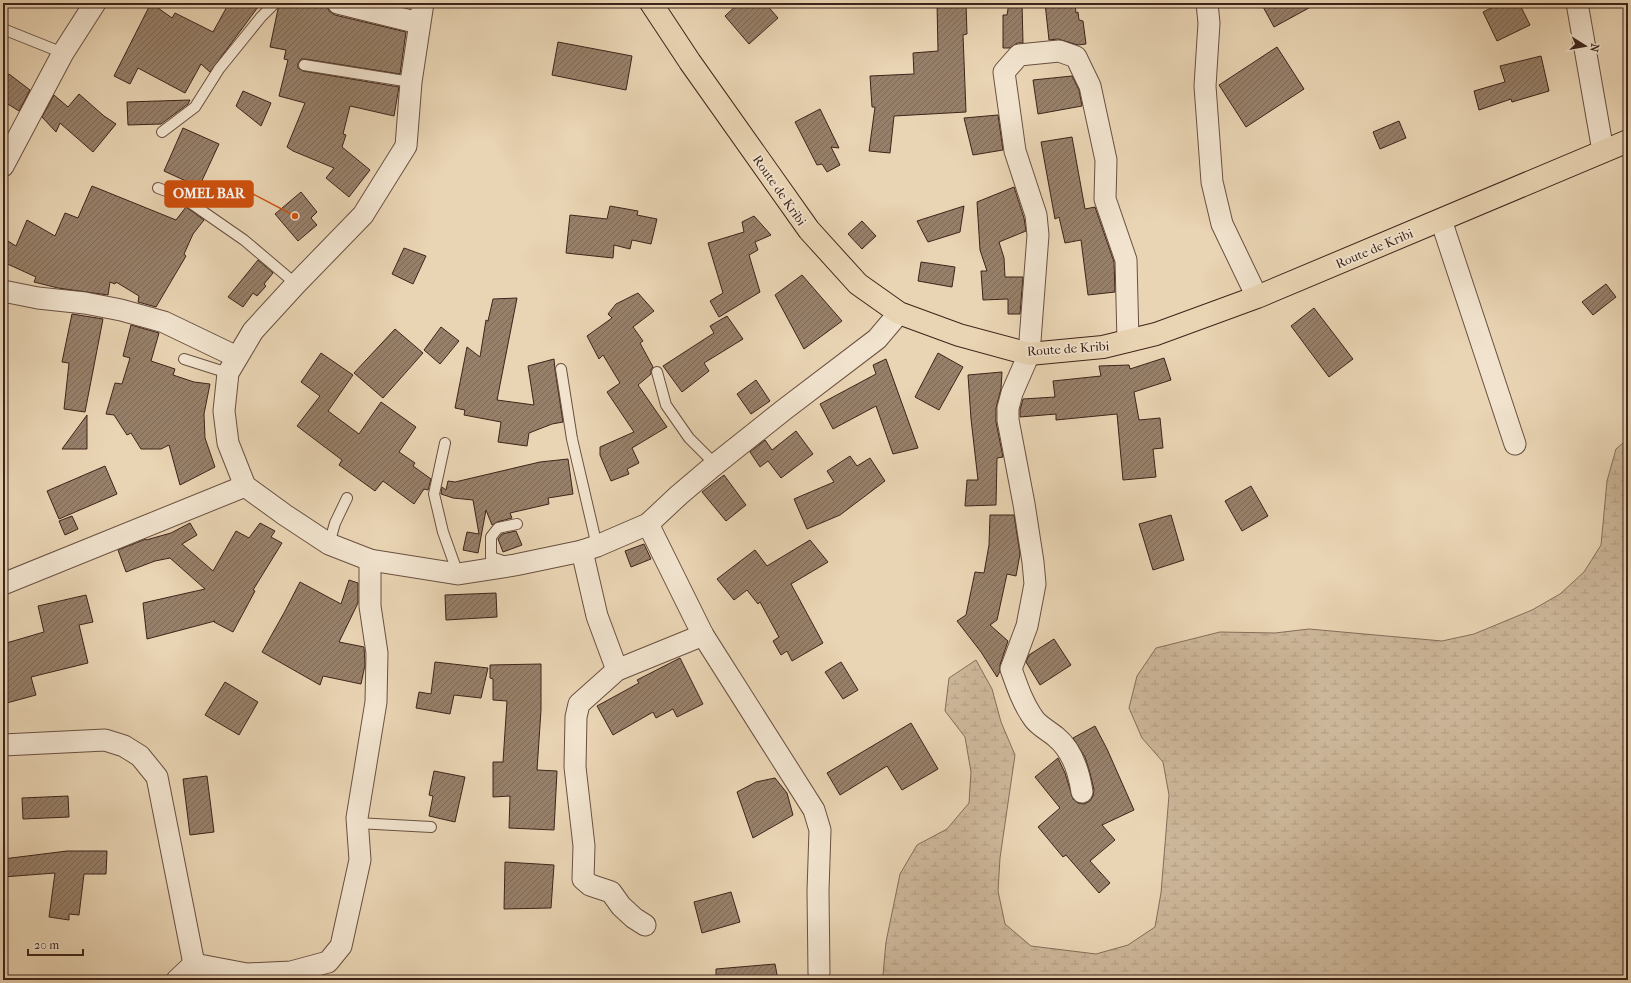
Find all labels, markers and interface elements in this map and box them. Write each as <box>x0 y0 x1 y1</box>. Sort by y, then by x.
north arrow <box>1565 26 1605 66</box>
text: N <box>1587 42 1602 54</box>
street label: Route de Kribi <box>750 152 809 229</box>
callout: OMEL BAR <box>165 181 253 207</box>
text: OMEL BAR <box>173 185 246 202</box>
street label: Route de Kribi <box>1333 225 1415 271</box>
street label: Route de Kribi <box>1026 338 1110 359</box>
scale bar <box>28 931 83 957</box>
text: 20 m <box>34 938 59 952</box>

